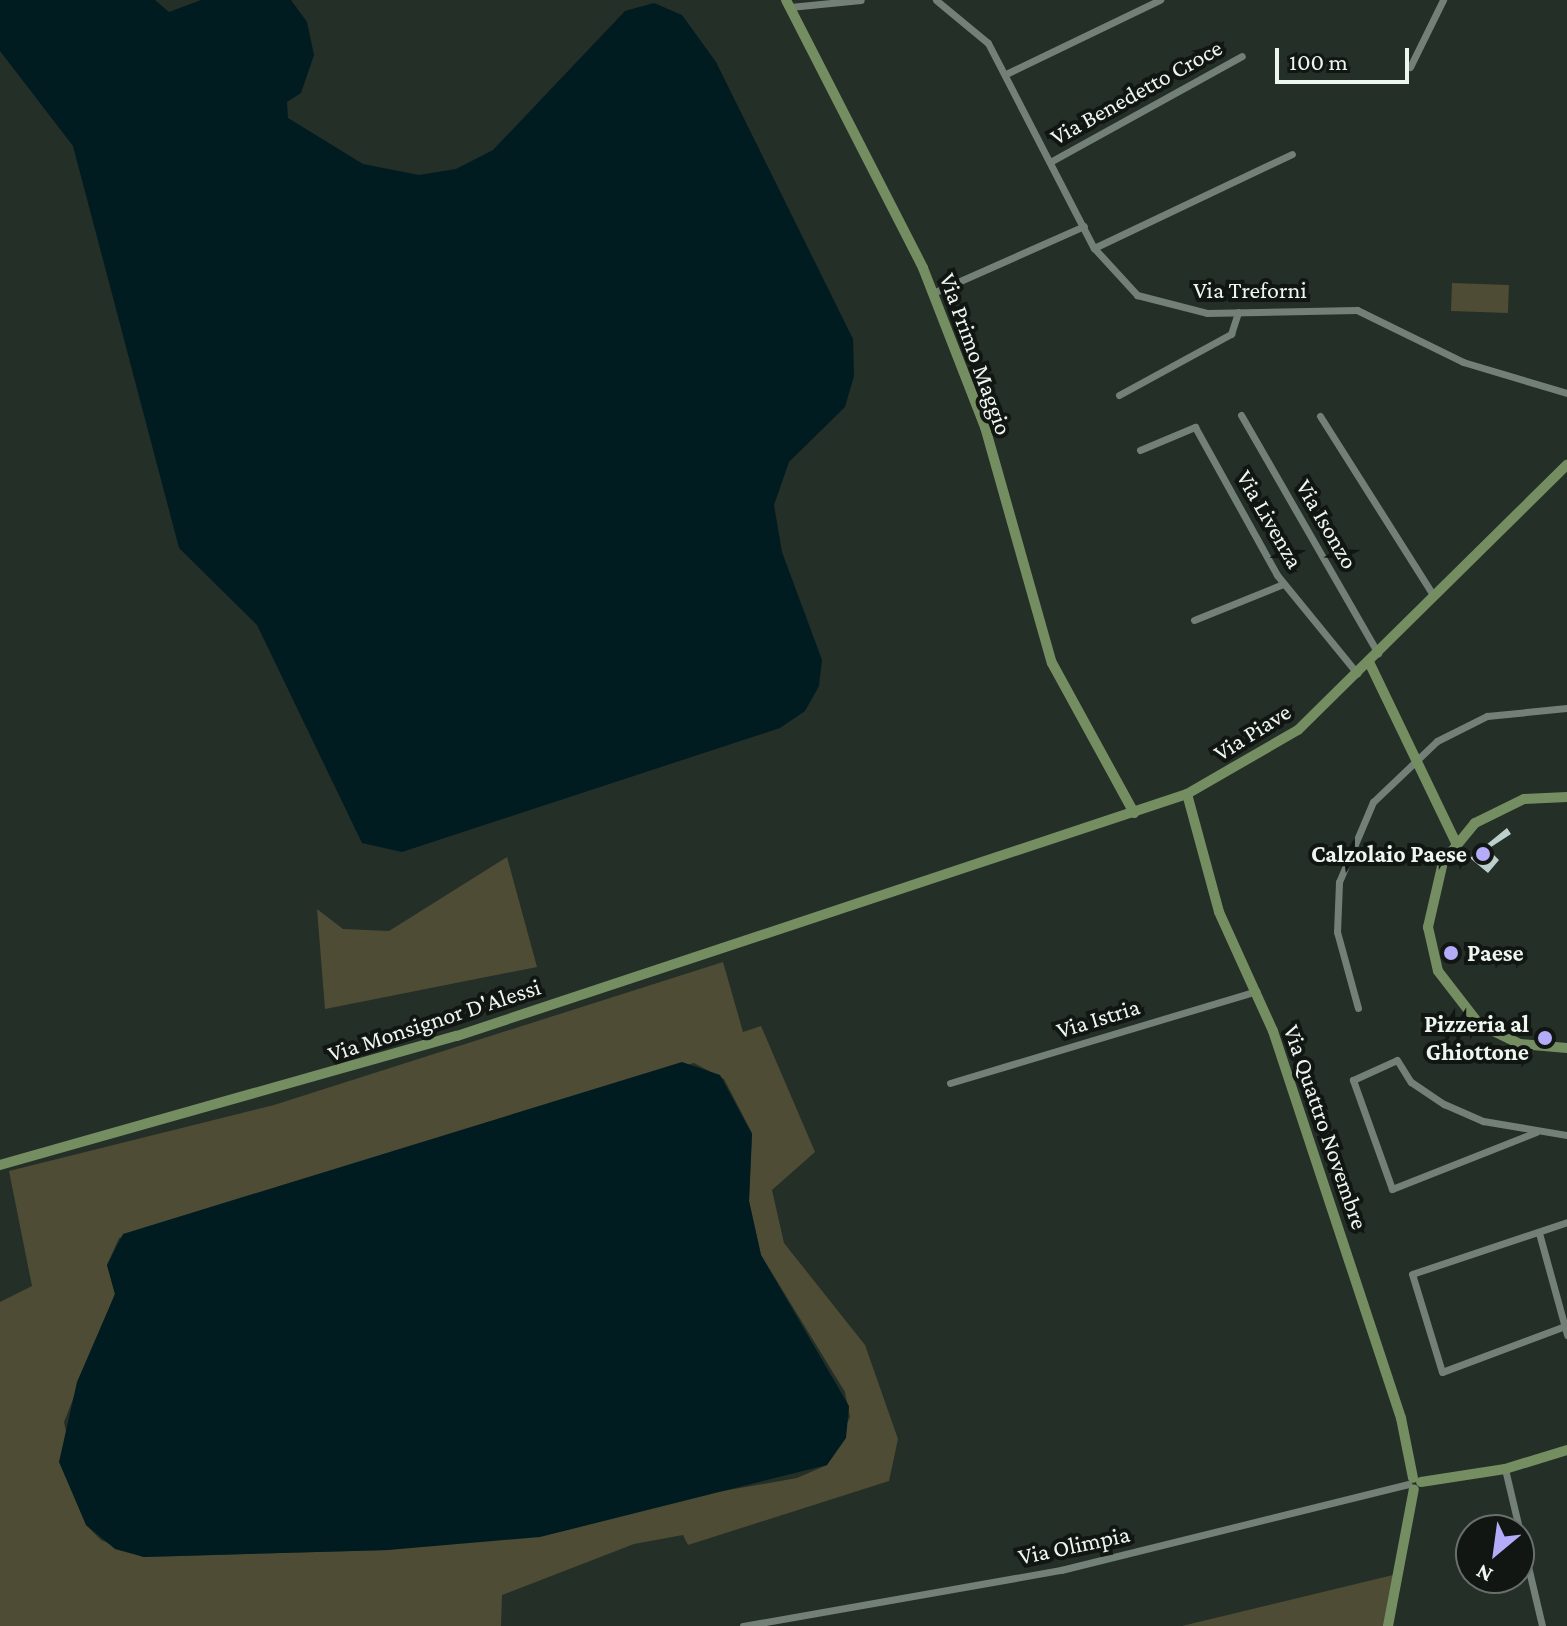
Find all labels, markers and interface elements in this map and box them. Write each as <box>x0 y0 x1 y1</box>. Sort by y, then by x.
scale bar <box>1279 32 1413 82</box>
street label: Via Benedetto Croce <box>1045 33 1227 151</box>
text: 100 m <box>1289 48 1348 75</box>
street label: Via Primo Maggio <box>933 269 1019 439</box>
street label: Via Treforni <box>1193 276 1307 304</box>
street label: Via Livenza <box>1230 465 1310 573</box>
street label: Via Isonzo <box>1290 474 1364 574</box>
street label: Via Piave <box>1208 697 1296 767</box>
place label: Calzolaio Paese <box>1311 840 1467 868</box>
marker: Calzolaio Paese <box>1474 845 1492 863</box>
place label: Paese <box>1467 939 1524 967</box>
marker: Paese <box>1442 944 1460 962</box>
street label: Via Monsignor D'Alessi <box>324 972 544 1068</box>
street label: Via Istria <box>1053 992 1143 1044</box>
place label: Pizzeria al Ghiottone <box>1424 1010 1529 1066</box>
street label: Via Quattro Novembre <box>1277 1021 1375 1233</box>
marker: Pizzeria al Ghiottone <box>1536 1029 1554 1047</box>
north arrow <box>1455 1514 1535 1594</box>
street label: Via Olimpia <box>1016 1519 1132 1571</box>
text: N <box>1471 1559 1497 1588</box>

